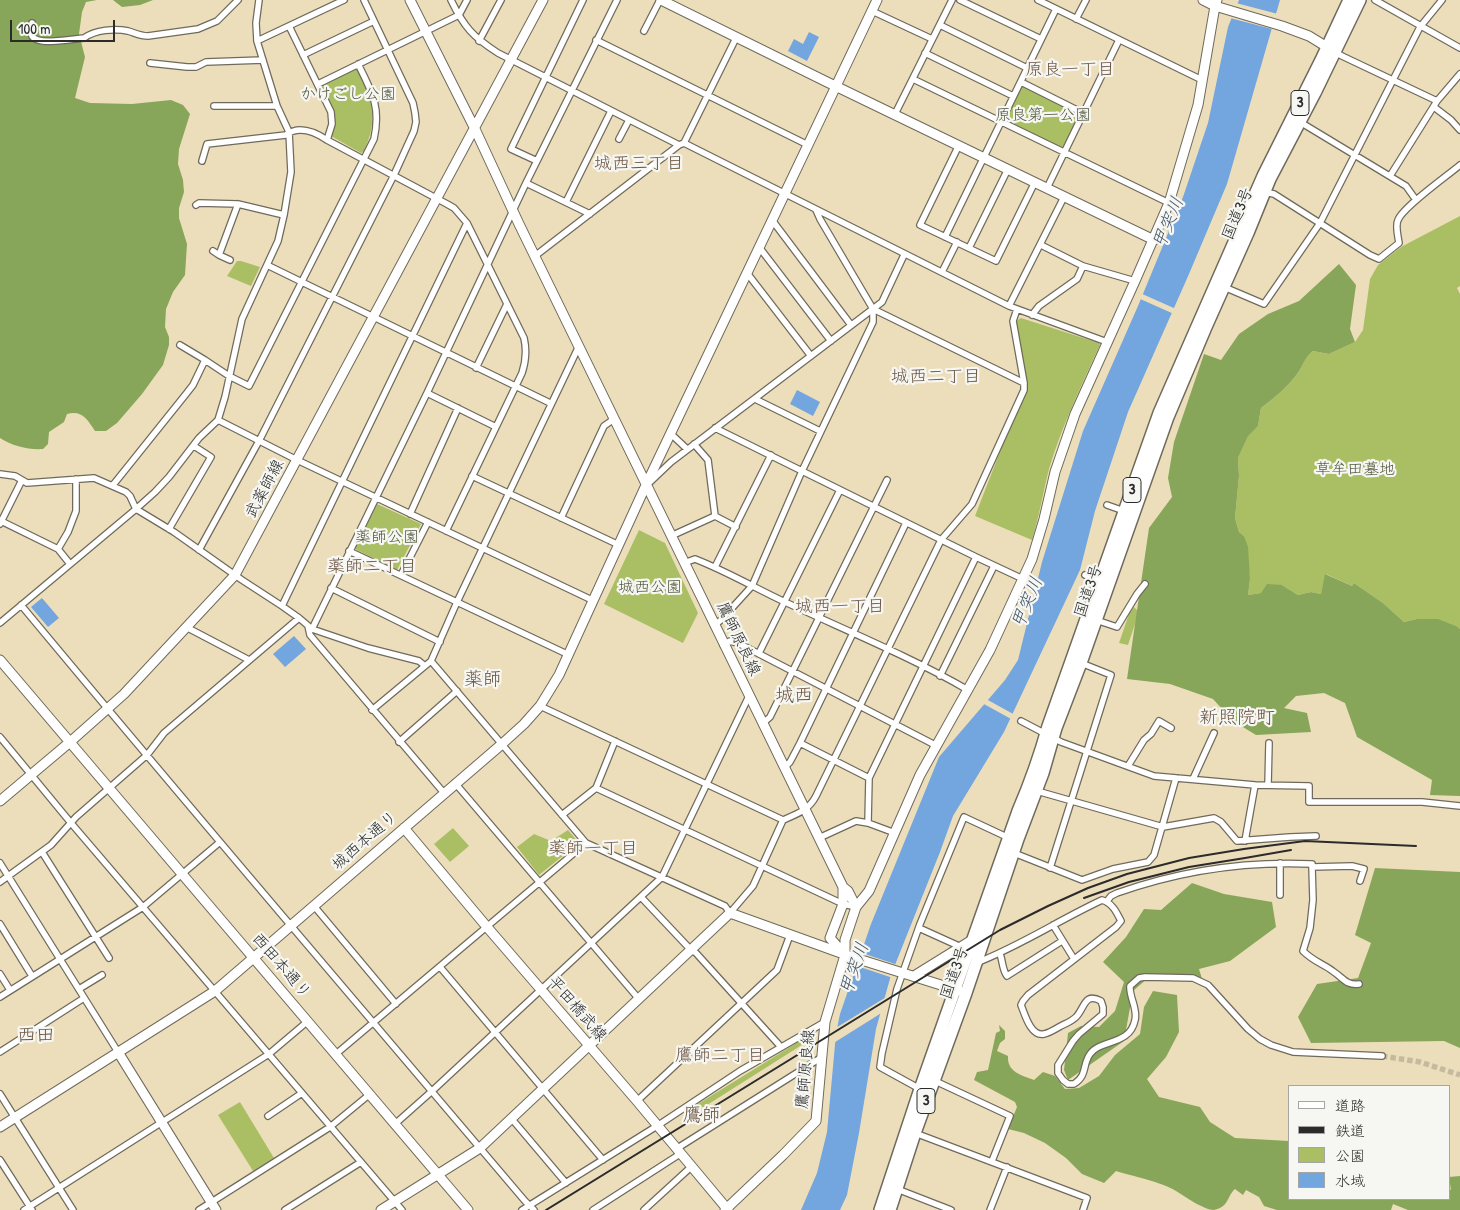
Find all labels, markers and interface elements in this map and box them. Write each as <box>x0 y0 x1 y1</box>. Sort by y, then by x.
scale bar <box>12 10 118 42</box>
text: 100 m <box>18 18 51 39</box>
district label: 原良一丁目 <box>1025 59 1115 81</box>
park label: かけごし公園 <box>300 85 396 105</box>
road number: 3 <box>1291 90 1309 116</box>
park label: 原良第一公園 <box>995 106 1091 126</box>
district label: 城西三丁目 <box>594 153 684 175</box>
street label: 国道3号 <box>1218 185 1258 243</box>
water label: 甲突川 <box>1149 194 1189 252</box>
district label: 城西二丁目 <box>891 366 981 388</box>
street label: 武薬師線 <box>242 456 288 522</box>
park label: 草牟田墓地 <box>1315 460 1395 480</box>
road number: 3 <box>1123 478 1141 502</box>
park label: 薬師公園 <box>355 528 419 548</box>
district label: 薬師二丁目 <box>327 556 417 578</box>
street label: 国道3号 <box>1071 562 1107 620</box>
water label: 甲突川 <box>1008 574 1048 632</box>
park label: 城西公園 <box>618 578 682 598</box>
district label: 城西一丁目 <box>795 596 885 618</box>
street label: 鷹師原良線 <box>712 599 764 679</box>
district label: 薬師 <box>464 669 502 691</box>
district label: 城西 <box>775 685 813 707</box>
district label: 新照院町 <box>1199 707 1275 729</box>
street label: 城西本通り <box>329 808 401 874</box>
district label: 薬師一丁目 <box>548 838 638 860</box>
street label: 西田本通り <box>248 930 314 1002</box>
water label: 甲突川 <box>836 940 874 998</box>
street label: 国道3号 <box>937 944 973 1002</box>
street label: 平田橋武線 <box>544 973 610 1045</box>
district label: 西田 <box>17 1025 55 1047</box>
street label: 鷹師原良線 <box>793 1028 819 1110</box>
district label: 鷹師二丁目 <box>675 1045 765 1067</box>
legend <box>1288 1085 1450 1200</box>
road number: 3 <box>917 1088 935 1114</box>
text: 道路 <box>1335 1095 1365 1116</box>
district label: 鷹師 <box>683 1105 721 1127</box>
text: 鉄道 <box>1335 1120 1365 1141</box>
text: 公園 <box>1335 1145 1365 1166</box>
text: 水域 <box>1335 1170 1365 1191</box>

